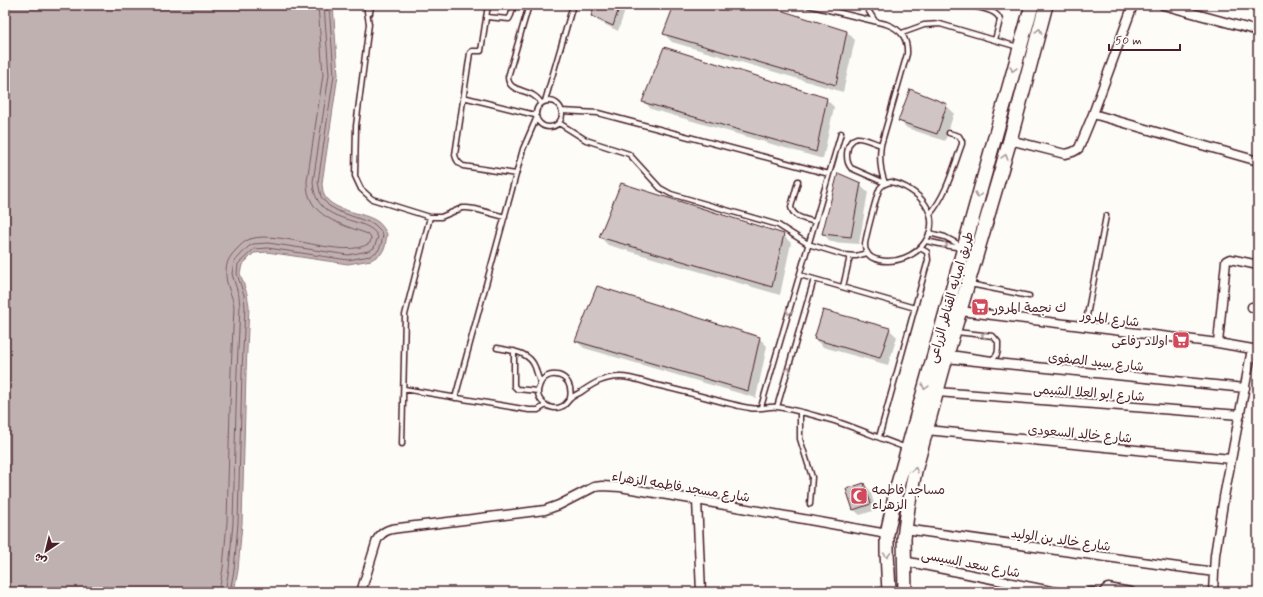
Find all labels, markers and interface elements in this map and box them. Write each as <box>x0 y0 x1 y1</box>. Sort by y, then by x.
scale bar <box>1109 26 1180 52</box>
one-way arrow <box>1034 28 1043 35</box>
text: 50 m <box>1115 33 1142 49</box>
one-way arrow <box>1009 66 1018 73</box>
one-way arrow <box>1000 153 1009 160</box>
one-way arrow <box>975 191 983 198</box>
street label: طريق امبابه القناطر الزراعى <box>925 230 978 365</box>
one-way arrow <box>942 241 948 249</box>
supermarket icon: ك نجمة المرور <box>970 297 990 317</box>
place label: ك نجمة المرور <box>992 300 1066 317</box>
street label: شارع المرور <box>1078 307 1140 332</box>
one-way arrow <box>785 308 794 315</box>
supermarket icon: اولاد رفاعى <box>1171 330 1191 350</box>
one-way arrow <box>981 331 988 340</box>
place label: اولاد رفاعى <box>1112 333 1168 350</box>
street label: شارع سيد الصفوى <box>1047 349 1144 376</box>
one-way arrow <box>783 367 792 374</box>
street label: شارع ابو العلا الشيمى <box>1033 381 1145 406</box>
one-way arrow <box>921 384 930 391</box>
street label: شارع خالد السعودى <box>1027 421 1133 448</box>
one-way arrow <box>911 467 919 473</box>
street label: شارع مسجد فاطمه الزهراء <box>611 468 751 507</box>
place label: مساجد فاطمه الزهراء <box>872 482 945 514</box>
mosque icon: مساجد فاطمه الزهراء <box>849 486 869 506</box>
street label: شارع خالد بن الوليد <box>1010 525 1112 556</box>
north arrow <box>26 531 66 571</box>
street label: شارع سعد السيسى <box>920 547 1022 582</box>
text: ش <box>32 549 50 568</box>
one-way arrow <box>883 552 891 558</box>

